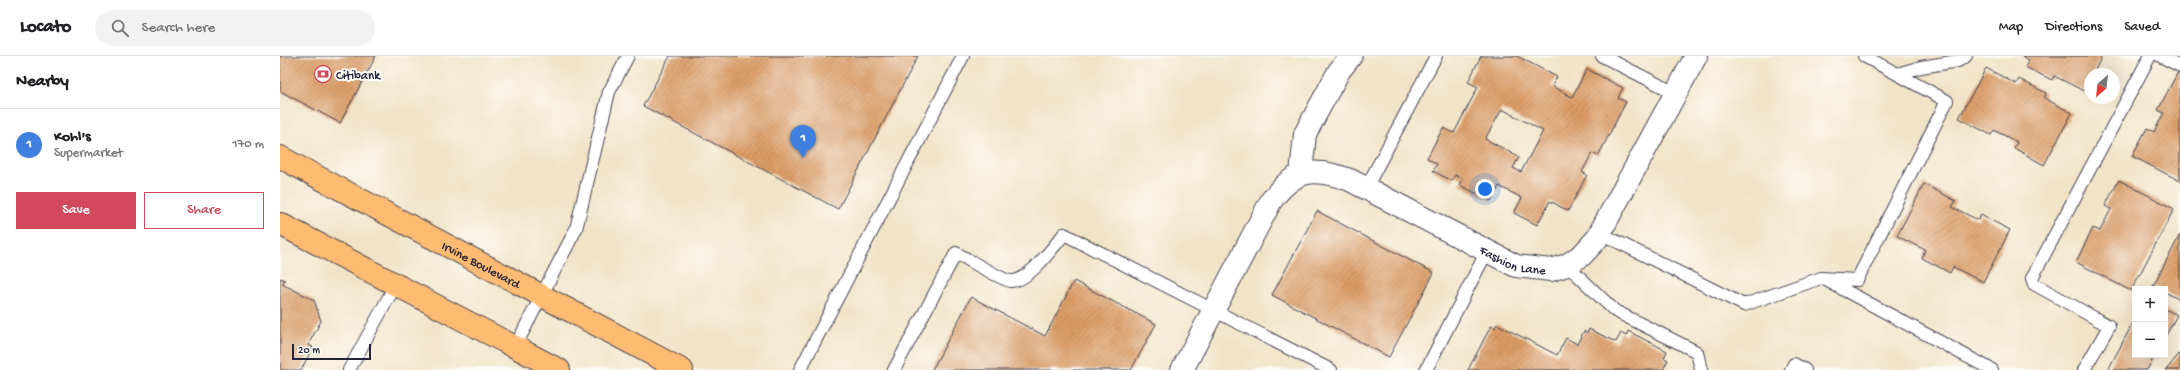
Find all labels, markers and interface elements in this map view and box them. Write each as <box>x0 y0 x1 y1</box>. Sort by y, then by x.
search box <box>95 10 375 46</box>
text: Locato <box>20 16 71 39</box>
icon: search <box>109 17 131 39</box>
text: Search here <box>141 19 215 37</box>
text: Map <box>1999 19 2023 36</box>
text: Directions <box>2045 19 2102 36</box>
text: Saved <box>2124 19 2160 36</box>
bank icon: Citibank <box>313 64 333 84</box>
north arrow <box>2084 68 2120 104</box>
place label: Citibank <box>336 69 381 84</box>
text: Nearby <box>16 72 69 92</box>
pin: 1 <box>790 125 816 158</box>
text: Kohl's <box>54 128 91 146</box>
text: 1 <box>26 137 32 152</box>
text: 170 m <box>232 137 264 152</box>
text: Supermarket <box>54 146 123 161</box>
your location <box>1475 179 1495 199</box>
button: Save <box>16 192 136 229</box>
button: Share <box>144 192 264 229</box>
street label: Irvine Boulevard <box>439 239 523 293</box>
street label: Fashion Lane <box>1476 243 1547 279</box>
map controls <box>2132 286 2168 358</box>
button: + <box>2132 286 2168 322</box>
button: − <box>2132 322 2168 358</box>
scale bar <box>292 342 371 361</box>
text: 20 m <box>298 345 320 357</box>

